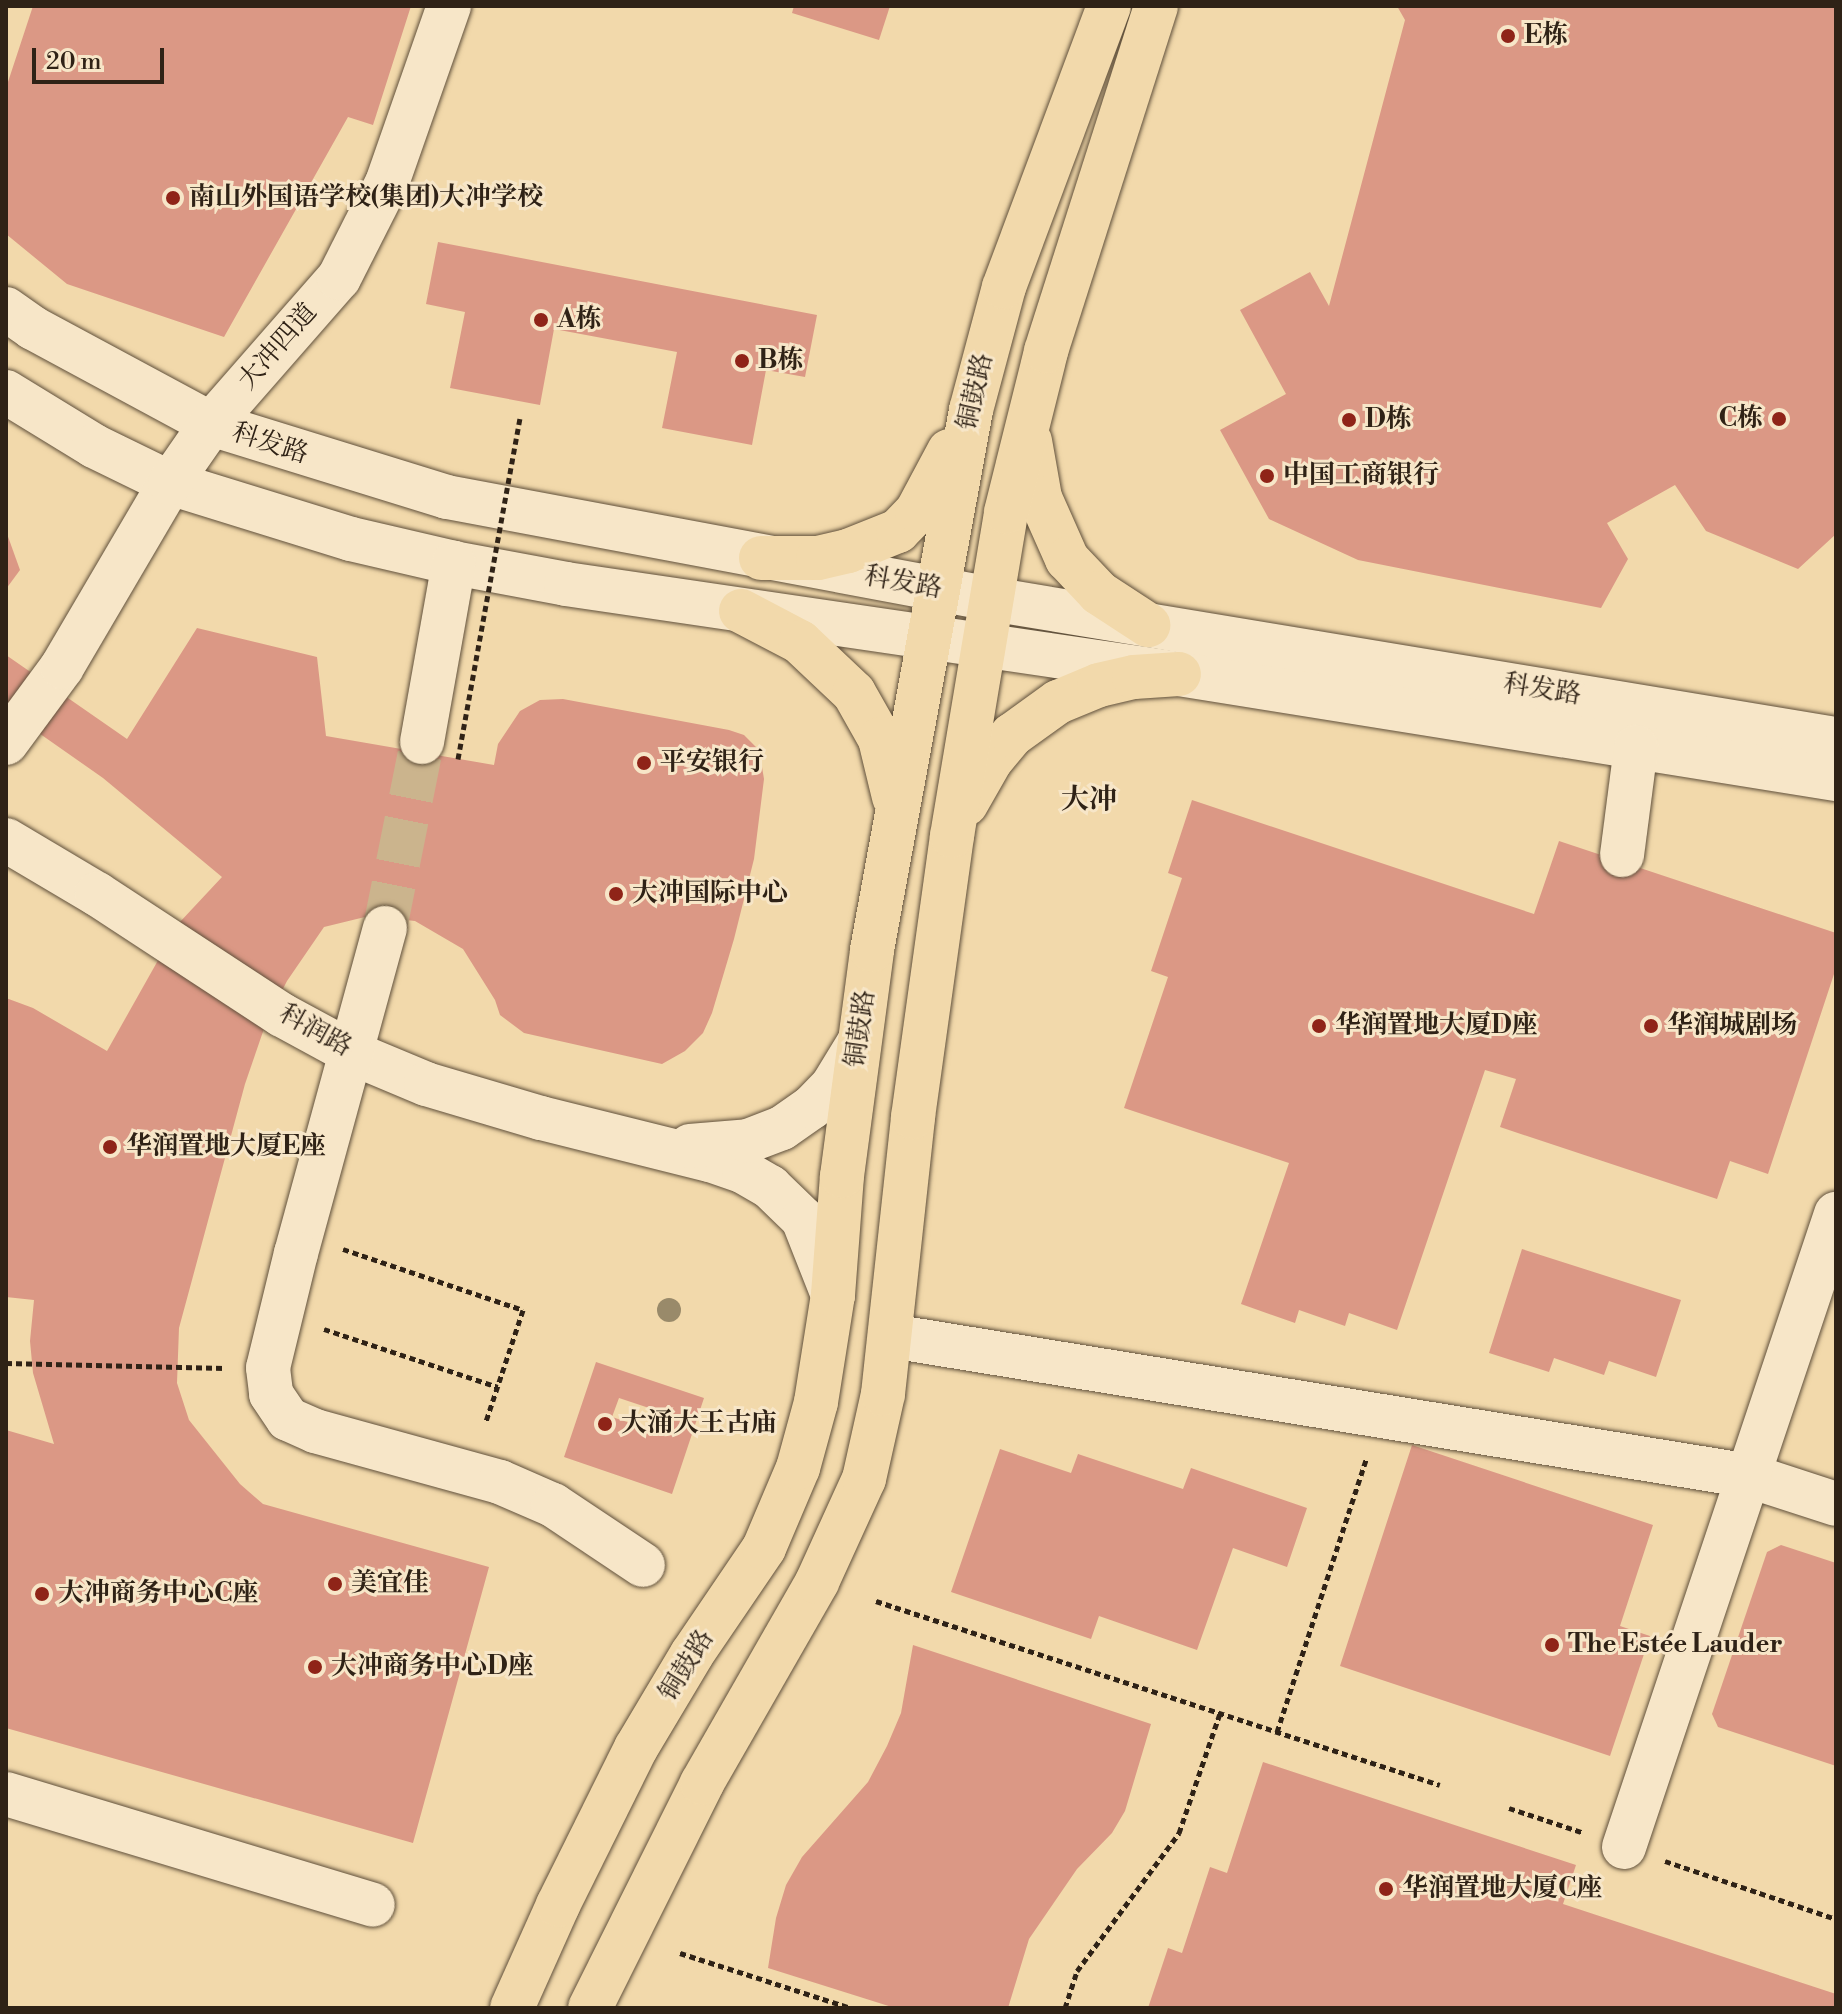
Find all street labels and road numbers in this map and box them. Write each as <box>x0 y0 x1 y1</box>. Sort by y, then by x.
street label: 大冲四道 <box>232 298 324 396</box>
street label: 铜鼓路 <box>952 350 1000 434</box>
street label: 科发路 <box>228 417 312 471</box>
street label: 科发路 <box>862 561 944 605</box>
street label: 科发路 <box>1501 668 1583 712</box>
street label: 铜鼓路 <box>840 988 882 1070</box>
street label: 科润路 <box>273 998 357 1064</box>
street label: 铜鼓路 <box>653 1625 721 1707</box>

